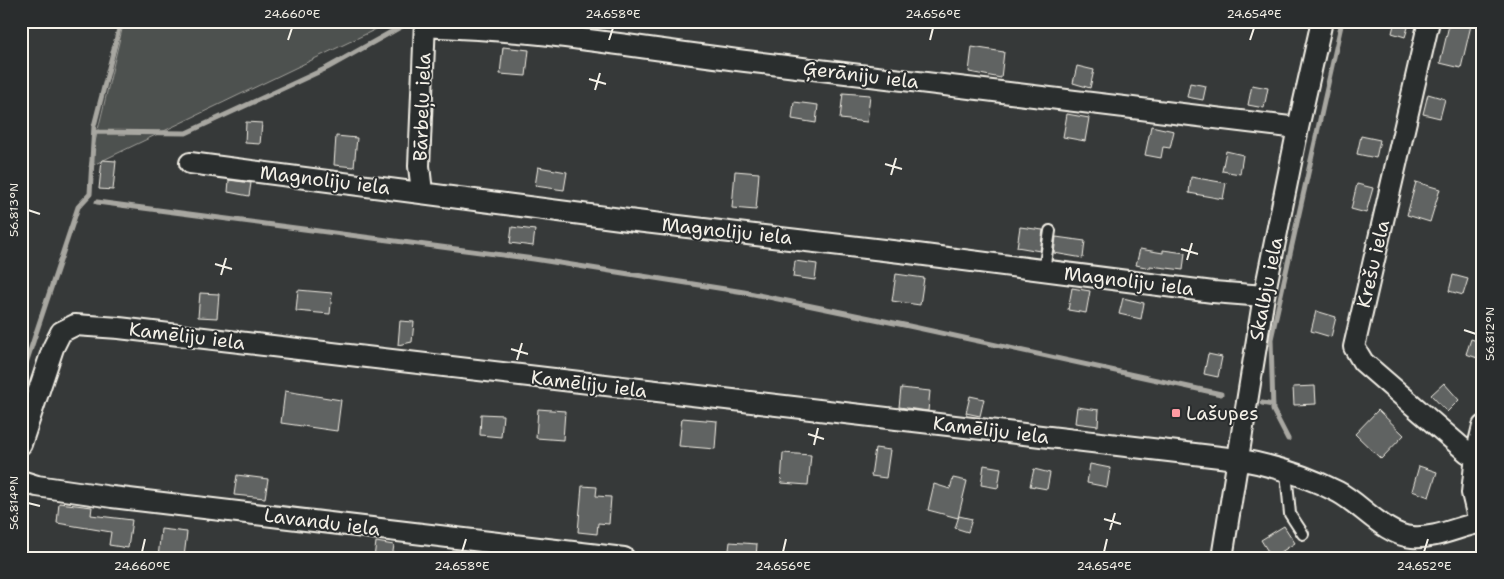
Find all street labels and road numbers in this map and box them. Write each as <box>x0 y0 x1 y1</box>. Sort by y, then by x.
street label: Bārbeļu iela <box>408 52 437 162</box>
street label: Ģerāniju iela <box>801 55 921 96</box>
street label: Magnoliju iela <box>259 160 392 200</box>
street label: Magnoliju iela <box>661 212 794 250</box>
street label: Krešu iela <box>1351 217 1395 310</box>
street label: Skalbju iela <box>1244 235 1288 343</box>
street label: Magnoliju iela <box>1063 261 1196 301</box>
street label: Kamēliju iela <box>127 316 247 356</box>
street label: Kamēliju iela <box>529 364 649 404</box>
street label: Kamēliju iela <box>931 410 1051 450</box>
street label: Lavandu iela <box>262 502 382 542</box>

